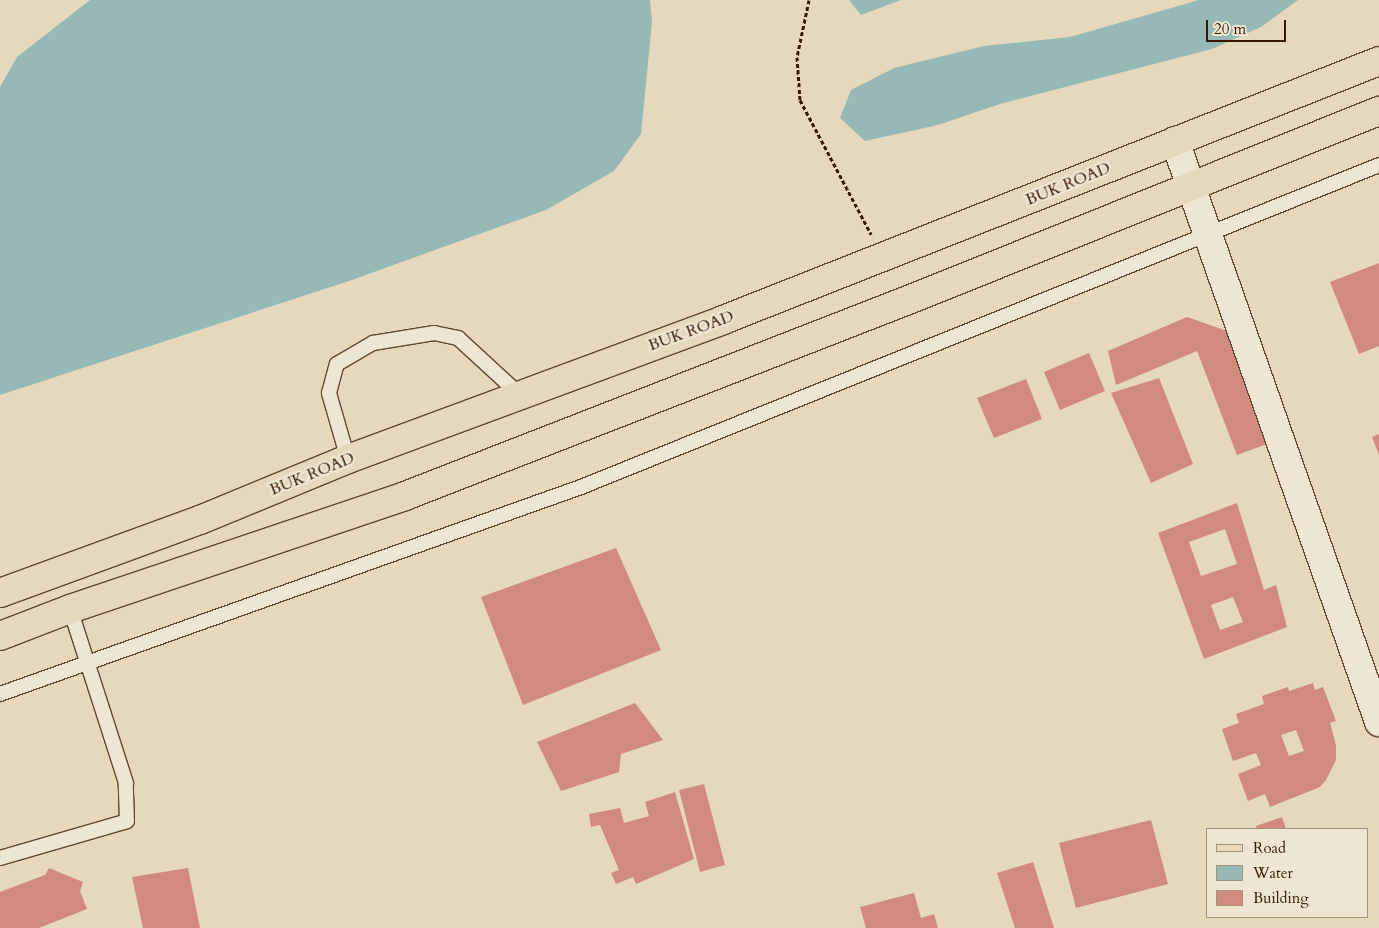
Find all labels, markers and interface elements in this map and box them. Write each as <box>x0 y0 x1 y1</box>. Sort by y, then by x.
scale bar <box>1209 10 1289 42</box>
text: 20 m <box>1214 19 1246 39</box>
street label: BUK ROAD <box>1023 158 1113 210</box>
street label: BUK ROAD <box>646 307 736 355</box>
street label: BUK ROAD <box>267 448 357 500</box>
legend <box>1206 828 1369 918</box>
text: Road <box>1253 838 1286 858</box>
text: Water <box>1253 863 1293 883</box>
text: Building <box>1253 888 1309 908</box>

